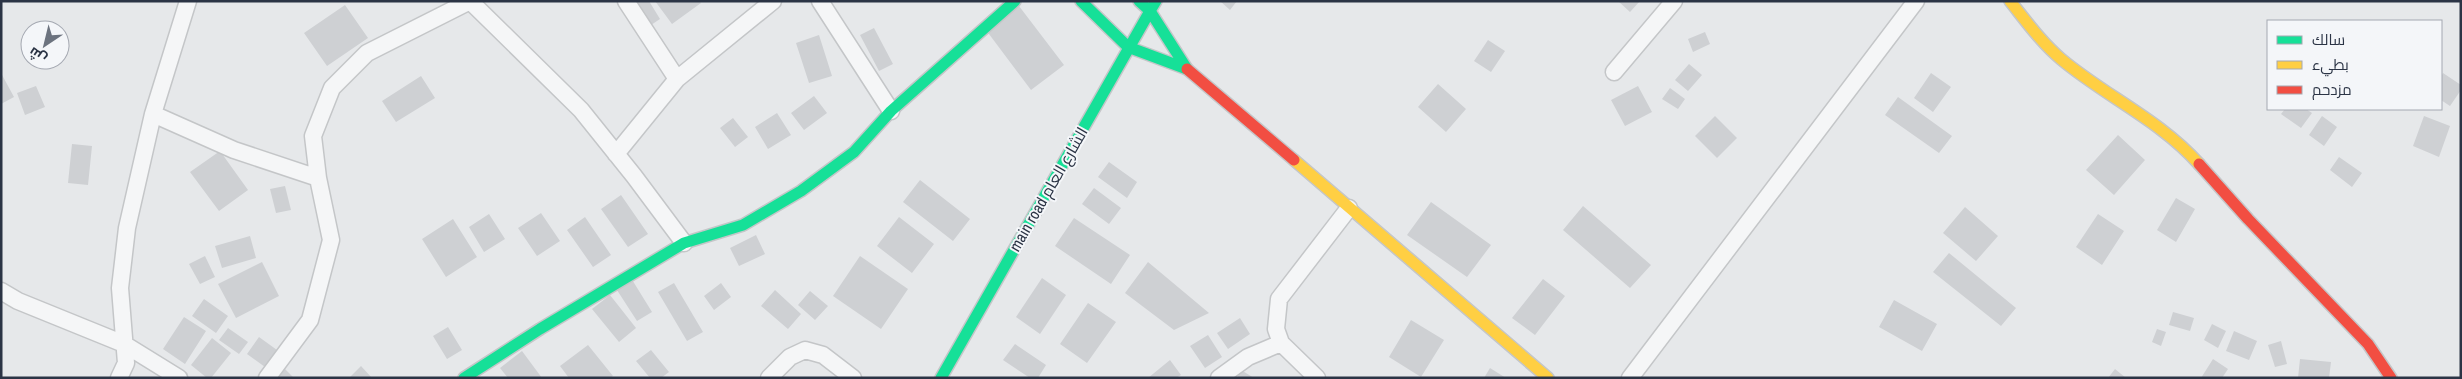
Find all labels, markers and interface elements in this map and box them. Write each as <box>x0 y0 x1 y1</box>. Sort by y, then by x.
north arrow <box>20 20 70 70</box>
legend <box>2267 20 2442 110</box>
text: سالك <box>2312 29 2345 50</box>
text: ش <box>25 43 50 68</box>
text: بطيء <box>2312 54 2349 77</box>
text: مزدحم <box>2312 79 2352 100</box>
street label: main road الشارع العام <box>1003 123 1093 256</box>

